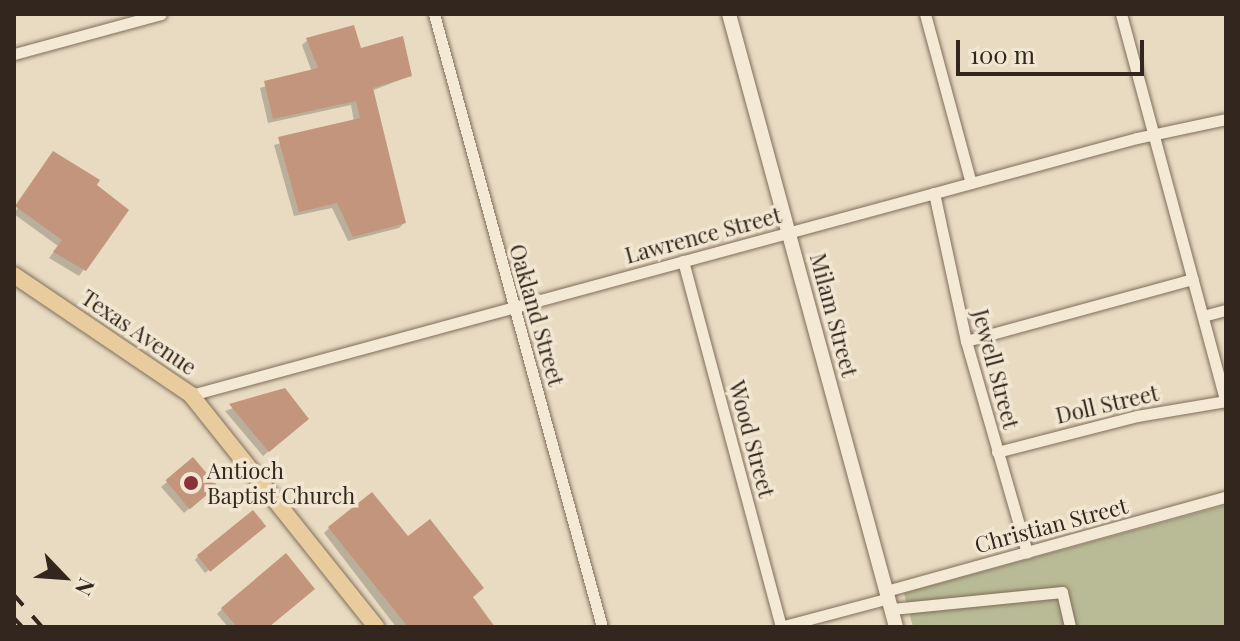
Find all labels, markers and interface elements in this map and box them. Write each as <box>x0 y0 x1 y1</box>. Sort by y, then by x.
scale bar <box>960 24 1148 74</box>
text: 100 m <box>970 38 1035 70</box>
street label: Lawrence Street <box>622 201 784 269</box>
street label: Oakland Street <box>504 241 570 389</box>
street label: Milam Street <box>805 250 863 380</box>
street label: Texas Avenue <box>76 284 202 380</box>
street label: Jewell Street <box>967 306 1025 432</box>
street label: Wood Street <box>724 378 780 500</box>
street label: Doll Street <box>1053 379 1161 429</box>
place label: Antioch Baptist Church <box>207 457 356 508</box>
marker: Antioch Baptist Church <box>182 474 200 492</box>
street label: Christian Street <box>972 492 1130 558</box>
north arrow <box>24 537 104 617</box>
text: N <box>69 574 103 601</box>

